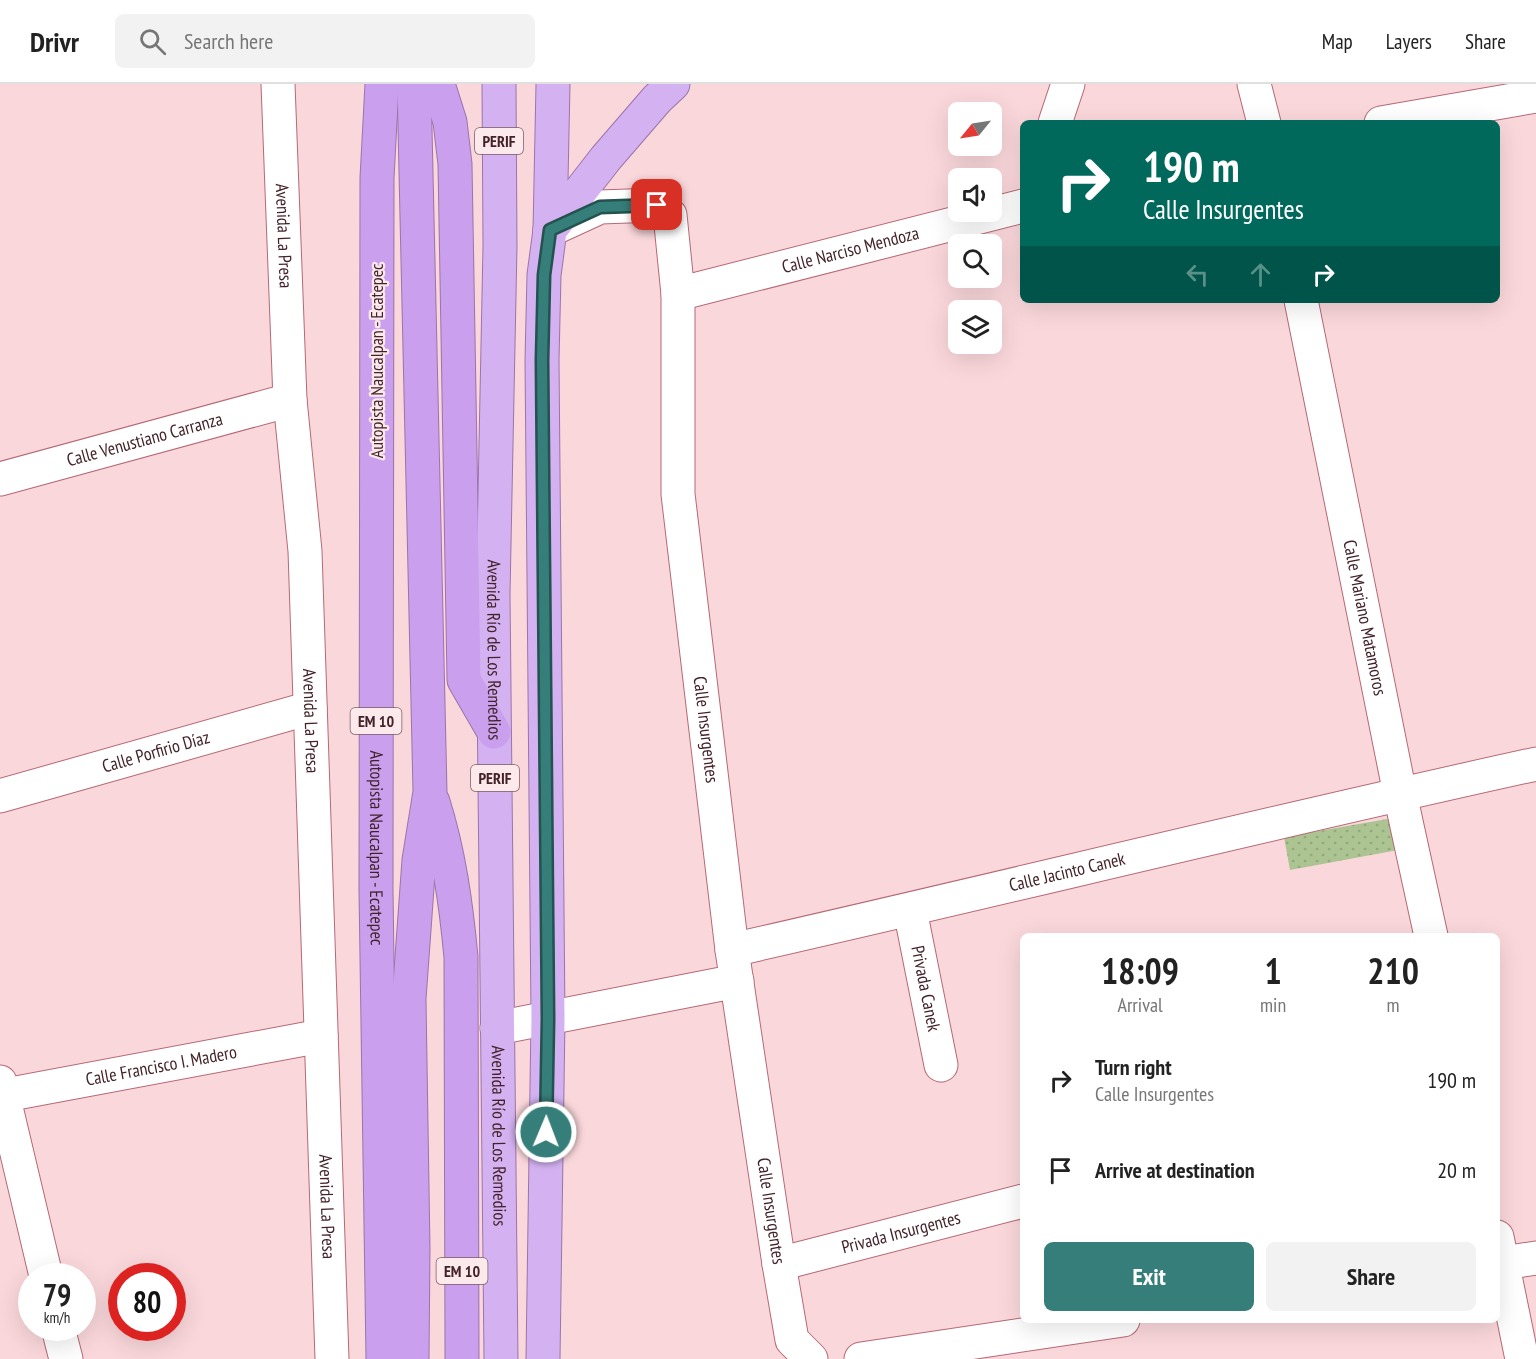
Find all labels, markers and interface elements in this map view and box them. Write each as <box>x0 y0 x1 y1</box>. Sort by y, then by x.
search box <box>115 14 535 68</box>
text: Drivr <box>30 23 79 60</box>
icon: search <box>136 25 169 58</box>
text: Search here <box>184 27 273 55</box>
text: Map <box>1322 28 1353 55</box>
text: Layers <box>1386 28 1432 55</box>
text: Share <box>1465 28 1506 55</box>
north arrow <box>948 102 1002 156</box>
map controls <box>948 102 1002 354</box>
road number: PERIF <box>475 128 523 154</box>
text: 190 m <box>1143 139 1240 194</box>
icon: right <box>1044 144 1122 222</box>
button: sound <box>948 168 1002 222</box>
pin <box>631 179 682 230</box>
street label: Avenida La Presa <box>271 183 298 289</box>
icon: arrive <box>640 188 673 221</box>
text: Calle Insurgentes <box>1143 192 1304 226</box>
street label: Calle Narciso Mendoza <box>779 221 921 278</box>
button: search <box>948 234 1002 288</box>
icon: left <box>1181 258 1214 291</box>
icon: ahead <box>1244 258 1277 291</box>
icon: right <box>1307 258 1340 291</box>
street label: Autopista Naucalpan - Ecatepec <box>365 263 388 458</box>
button: layers <box>948 300 1002 354</box>
street label: Calle Venustiano Carranza <box>64 407 225 471</box>
street label: Calle Mariano Matamoros <box>1338 538 1392 697</box>
street label: Avenida Río de Los Remedios <box>482 559 507 740</box>
street label: Avenida La Presa <box>298 668 324 774</box>
street label: Calle Insurgentes <box>689 675 724 784</box>
road number: EM 10 <box>350 708 401 734</box>
street label: Calle Porfirio Díaz <box>99 725 212 777</box>
street label: Autopista Naucalpan - Ecatepec <box>365 750 389 946</box>
road number: PERIF <box>471 765 519 791</box>
street label: Calle Jacinto Canek <box>1007 847 1127 896</box>
street label: Privada Canek <box>906 943 946 1033</box>
text: 18:09 <box>1101 947 1179 994</box>
text: 1 <box>1264 947 1282 994</box>
text: 210 <box>1367 947 1419 994</box>
text: Arrival <box>1117 992 1163 1018</box>
text: min <box>1260 992 1286 1018</box>
text: m <box>1387 992 1400 1018</box>
street label: Calle Francisco I. Madero <box>84 1040 239 1091</box>
street label: Avenida Río de Los Remedios <box>487 1045 512 1226</box>
text: Turn right <box>1095 1053 1172 1081</box>
icon: right <box>1044 1064 1077 1097</box>
text: 190 m <box>1427 1066 1476 1094</box>
text: Calle Insurgentes <box>1095 1081 1214 1107</box>
position arrow <box>514 1100 578 1164</box>
street label: Avenida La Presa <box>314 1154 341 1259</box>
icon: arrive <box>1044 1154 1077 1187</box>
street label: Calle Insurgentes <box>752 1156 791 1266</box>
text: Arrive at destination <box>1095 1156 1255 1184</box>
text: 20 m <box>1437 1156 1476 1184</box>
street label: Privada Insurgentes <box>839 1206 963 1258</box>
button: Exit <box>1044 1242 1254 1311</box>
button: Share <box>1266 1242 1476 1311</box>
road number: EM 10 <box>436 1258 488 1284</box>
speed limit sign: 80 <box>108 1263 186 1341</box>
text: 79 <box>43 1275 71 1314</box>
text: km/h <box>44 1308 70 1327</box>

